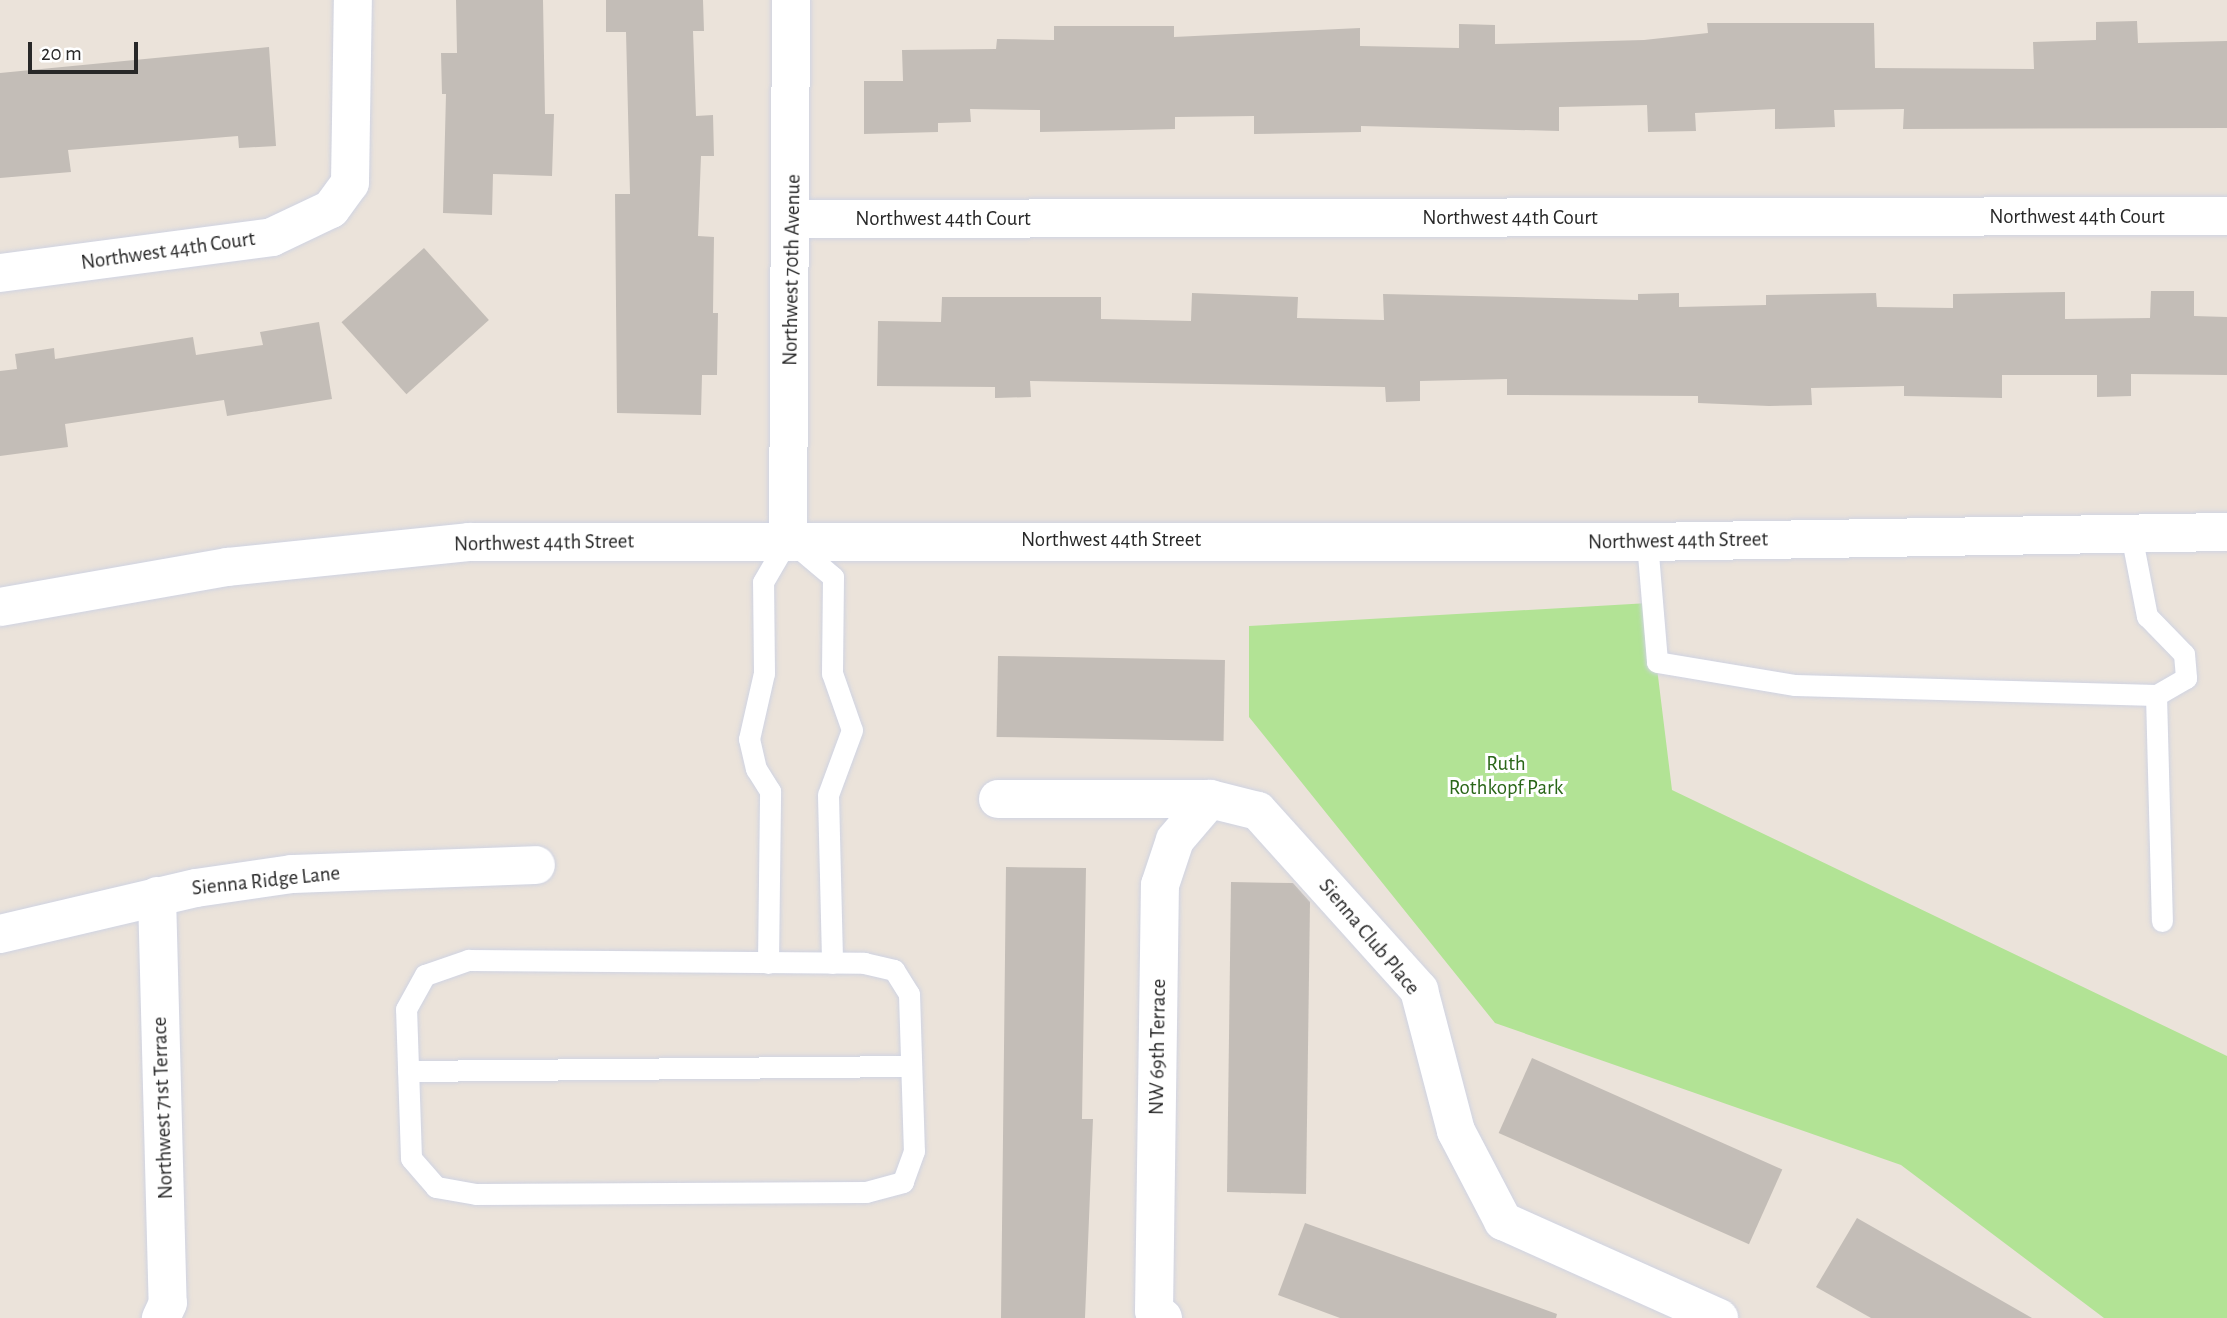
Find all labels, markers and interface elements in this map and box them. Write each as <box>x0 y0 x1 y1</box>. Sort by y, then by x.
scale bar <box>32 28 142 72</box>
text: 20 m <box>41 43 82 64</box>
street label: Northwest 70th Avenue <box>778 174 806 366</box>
street label: Northwest 44th Court <box>1989 204 2165 230</box>
street label: Northwest 44th Court <box>1422 205 1598 231</box>
street label: Northwest 44th Court <box>855 206 1031 232</box>
street label: Northwest 44th Court <box>79 226 257 276</box>
street label: Northwest 44th Street <box>1021 527 1201 553</box>
street label: Northwest 44th Street <box>1588 527 1768 555</box>
street label: Northwest 44th Street <box>454 529 634 557</box>
park label: Ruth Rothkopf Park <box>1449 751 1563 801</box>
street label: Sienna Ridge Lane <box>191 861 341 901</box>
street label: Sienna Club Place <box>1313 874 1425 1000</box>
street label: NW 69th Terrace <box>1144 979 1172 1115</box>
street label: Northwest 71st Terrace <box>147 1016 179 1200</box>

